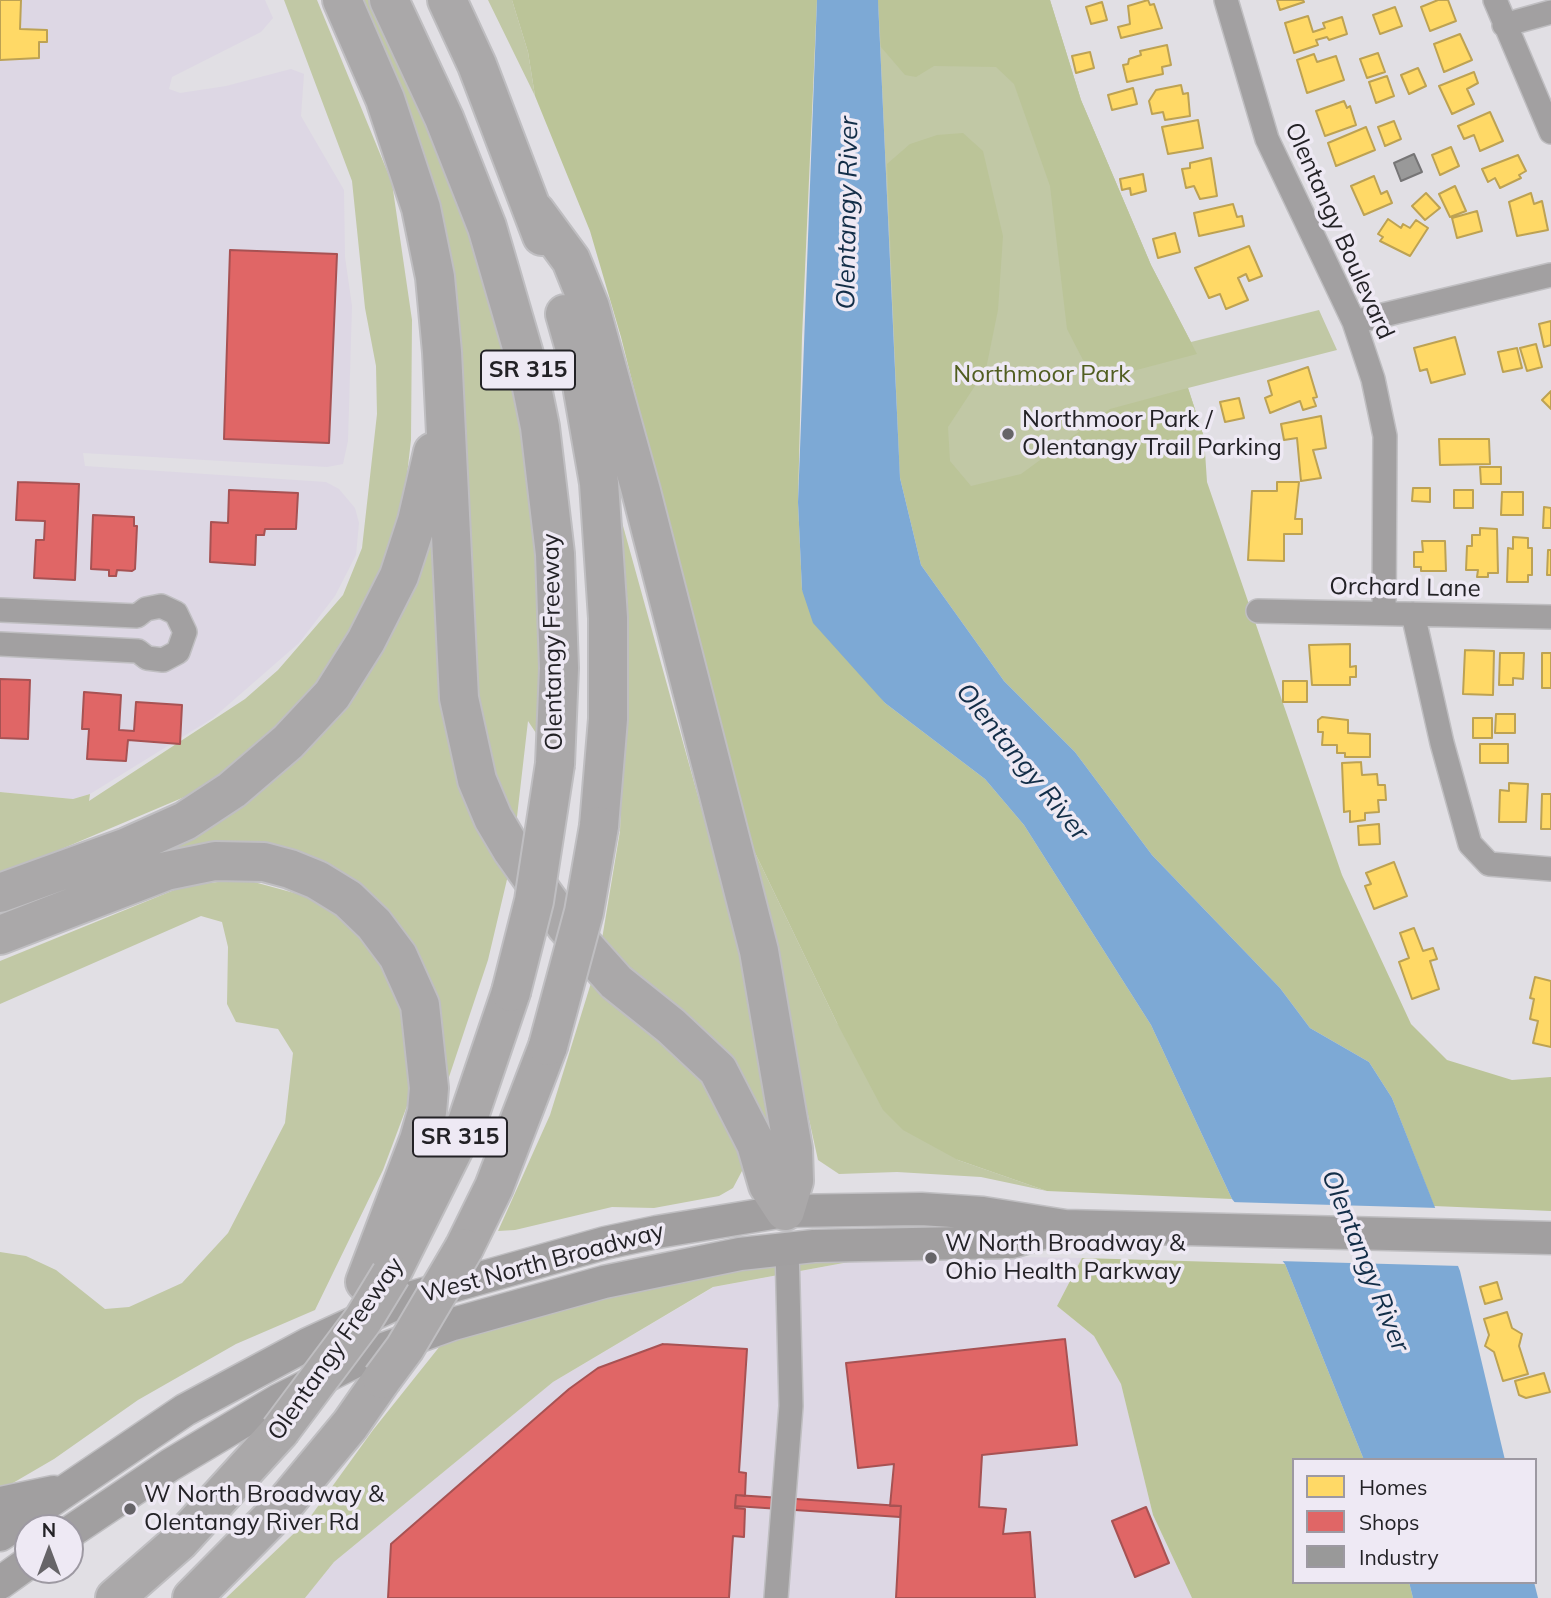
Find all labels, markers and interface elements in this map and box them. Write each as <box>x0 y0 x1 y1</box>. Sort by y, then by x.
water label: Olentangy River <box>831 116 865 310</box>
street label: Olentangy Boulevard <box>1278 118 1400 344</box>
road number: SR 315 <box>481 350 575 390</box>
park label: Northmoor Park <box>953 361 1131 389</box>
place label: Northmoor Park / Olentangy Trail Parking <box>1022 406 1282 462</box>
marker: Northmoor Park / Olentangy Trail Parking <box>1000 426 1016 442</box>
street label: Olentangy Freeway <box>537 533 569 751</box>
street label: Orchard Lane <box>1329 572 1481 604</box>
water label: Olentangy River <box>949 677 1095 847</box>
road number: SR 315 <box>413 1118 507 1156</box>
water label: Olentangy River <box>1314 1166 1416 1356</box>
street label: West North Broadway <box>419 1217 667 1309</box>
place label: W North Broadway & Ohio Health Parkway <box>945 1230 1185 1286</box>
marker: W North Broadway & Ohio Health Parkway <box>923 1250 939 1266</box>
street label: Olentangy Freeway <box>262 1252 410 1446</box>
legend <box>1292 1458 1537 1584</box>
text: Homes <box>1359 1474 1427 1500</box>
place label: W North Broadway & Olentangy River Rd <box>144 1481 384 1537</box>
marker: W North Broadway & Olentangy River Rd <box>122 1501 138 1517</box>
text: Shops <box>1359 1509 1419 1535</box>
north arrow <box>14 1514 84 1584</box>
text: N <box>42 1518 56 1542</box>
text: Industry <box>1359 1544 1439 1570</box>

